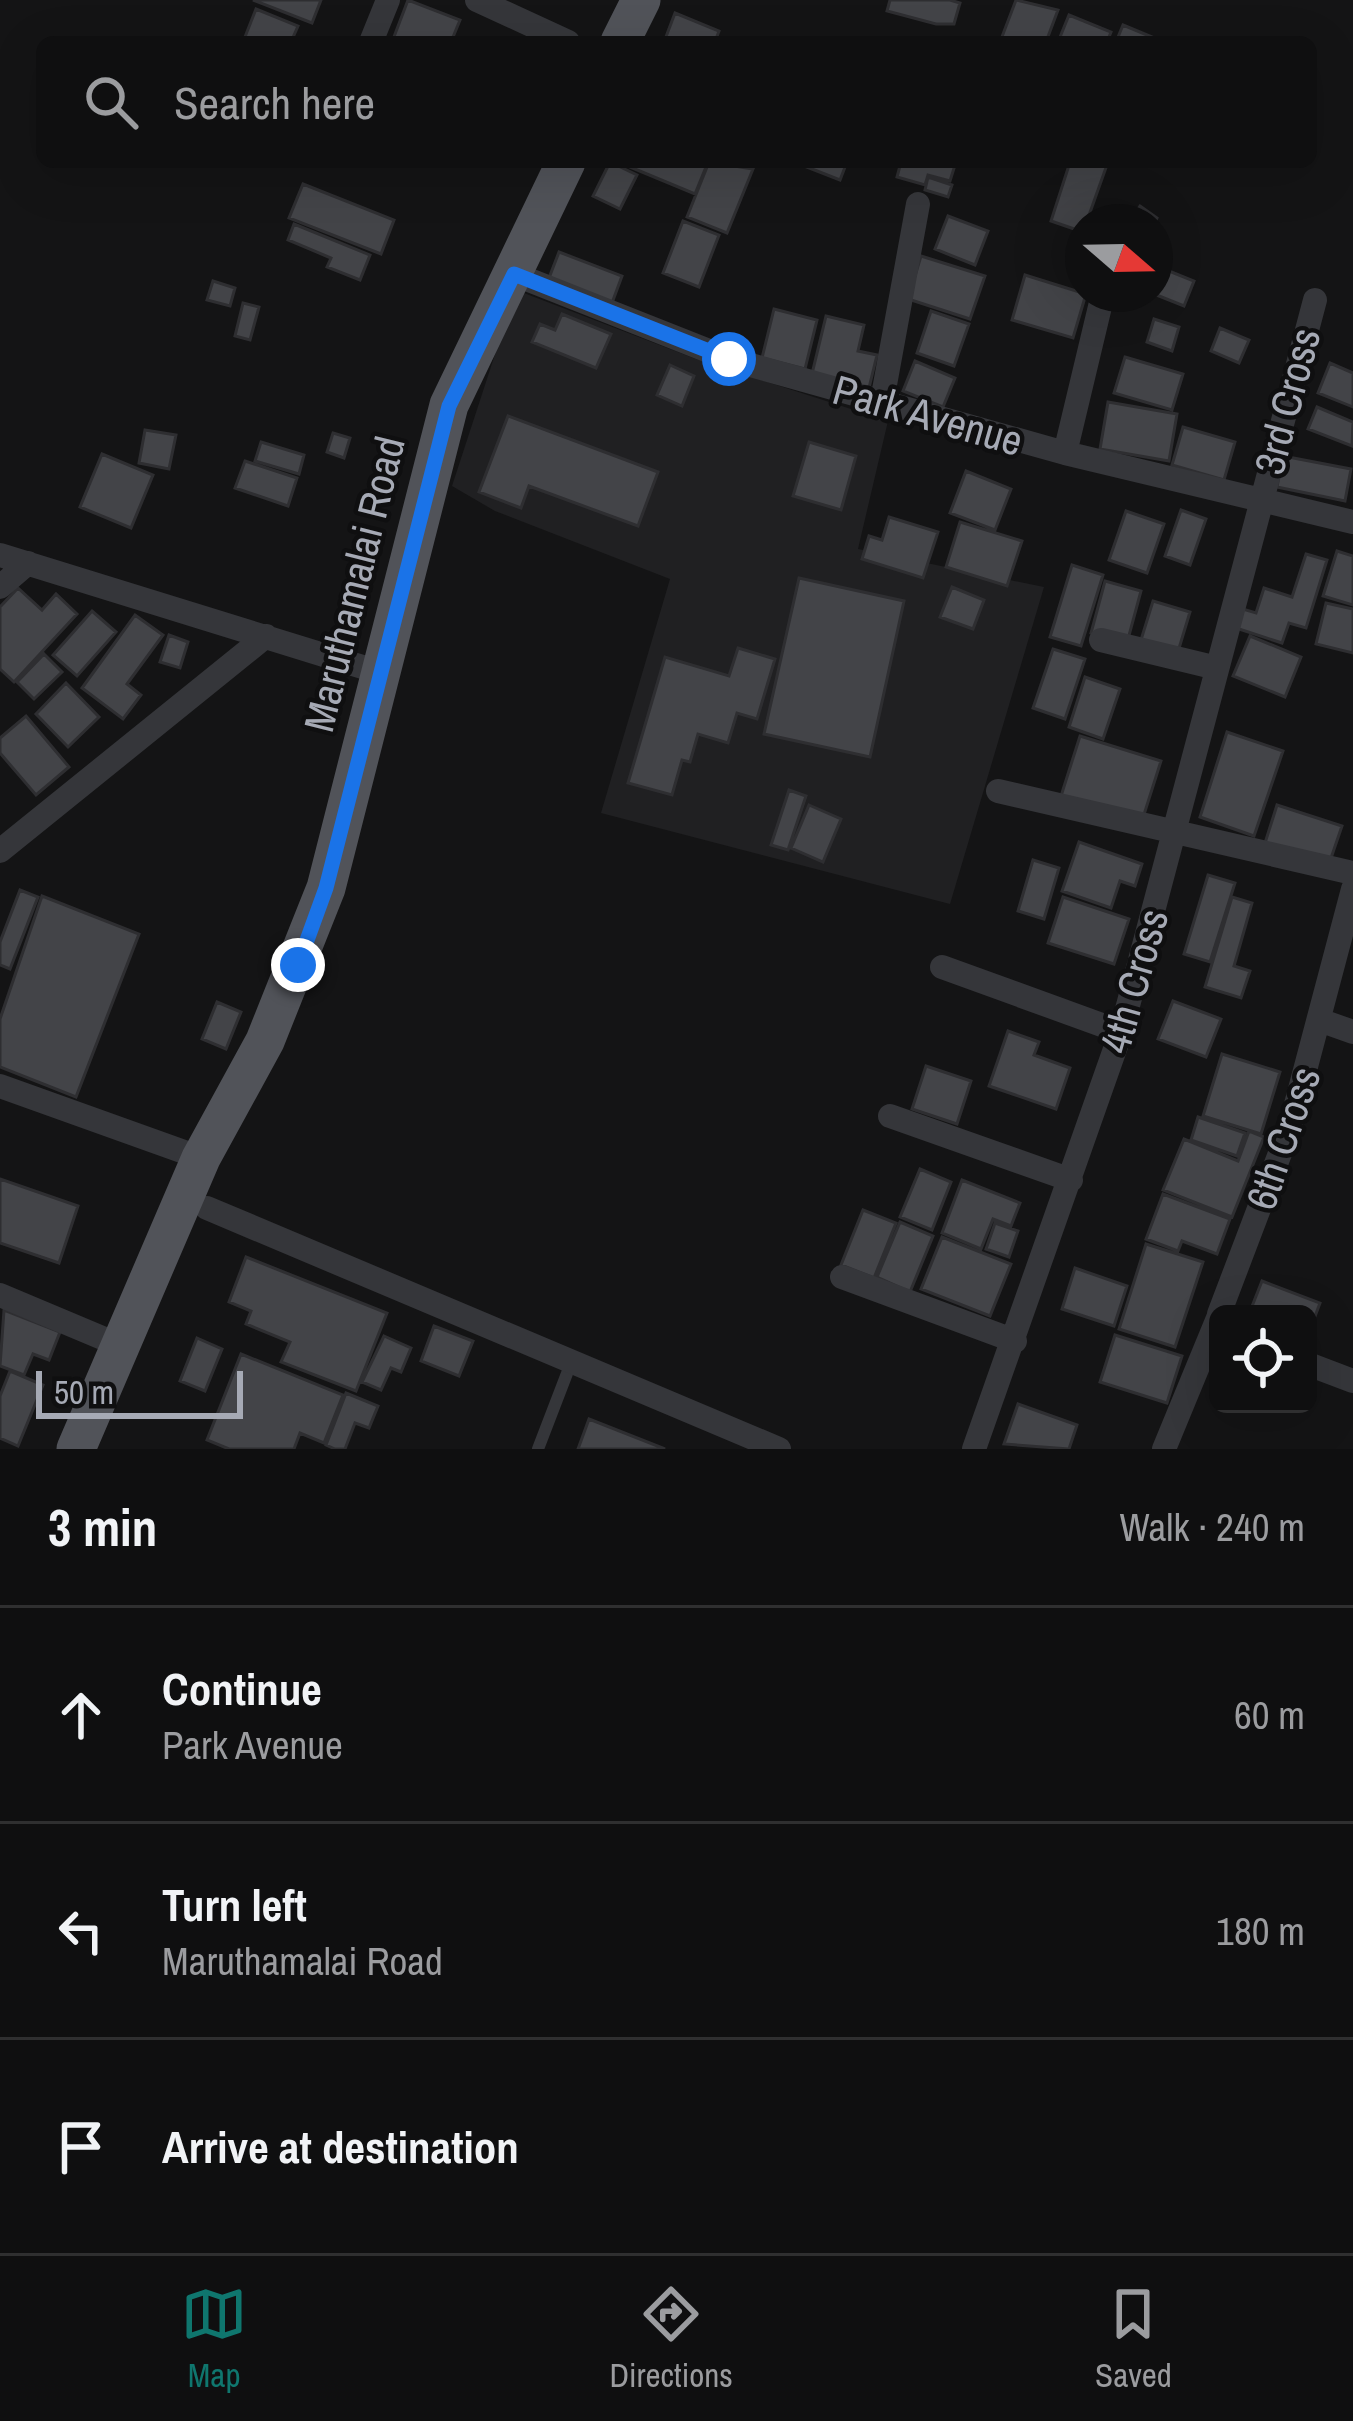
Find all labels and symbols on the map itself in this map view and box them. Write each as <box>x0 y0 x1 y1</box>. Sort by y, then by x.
north arrow <box>1065 204 1173 312</box>
street label: 3rd Cross <box>1241 322 1333 480</box>
route start <box>702 332 756 386</box>
street label: Park Avenue <box>827 361 1029 469</box>
street label: Maruthamalai Road <box>290 430 418 738</box>
street label: 4th Cross <box>1087 902 1181 1060</box>
route end <box>271 938 325 992</box>
street label: 6th Cross <box>1233 1059 1333 1217</box>
scale bar <box>36 1365 243 1418</box>

